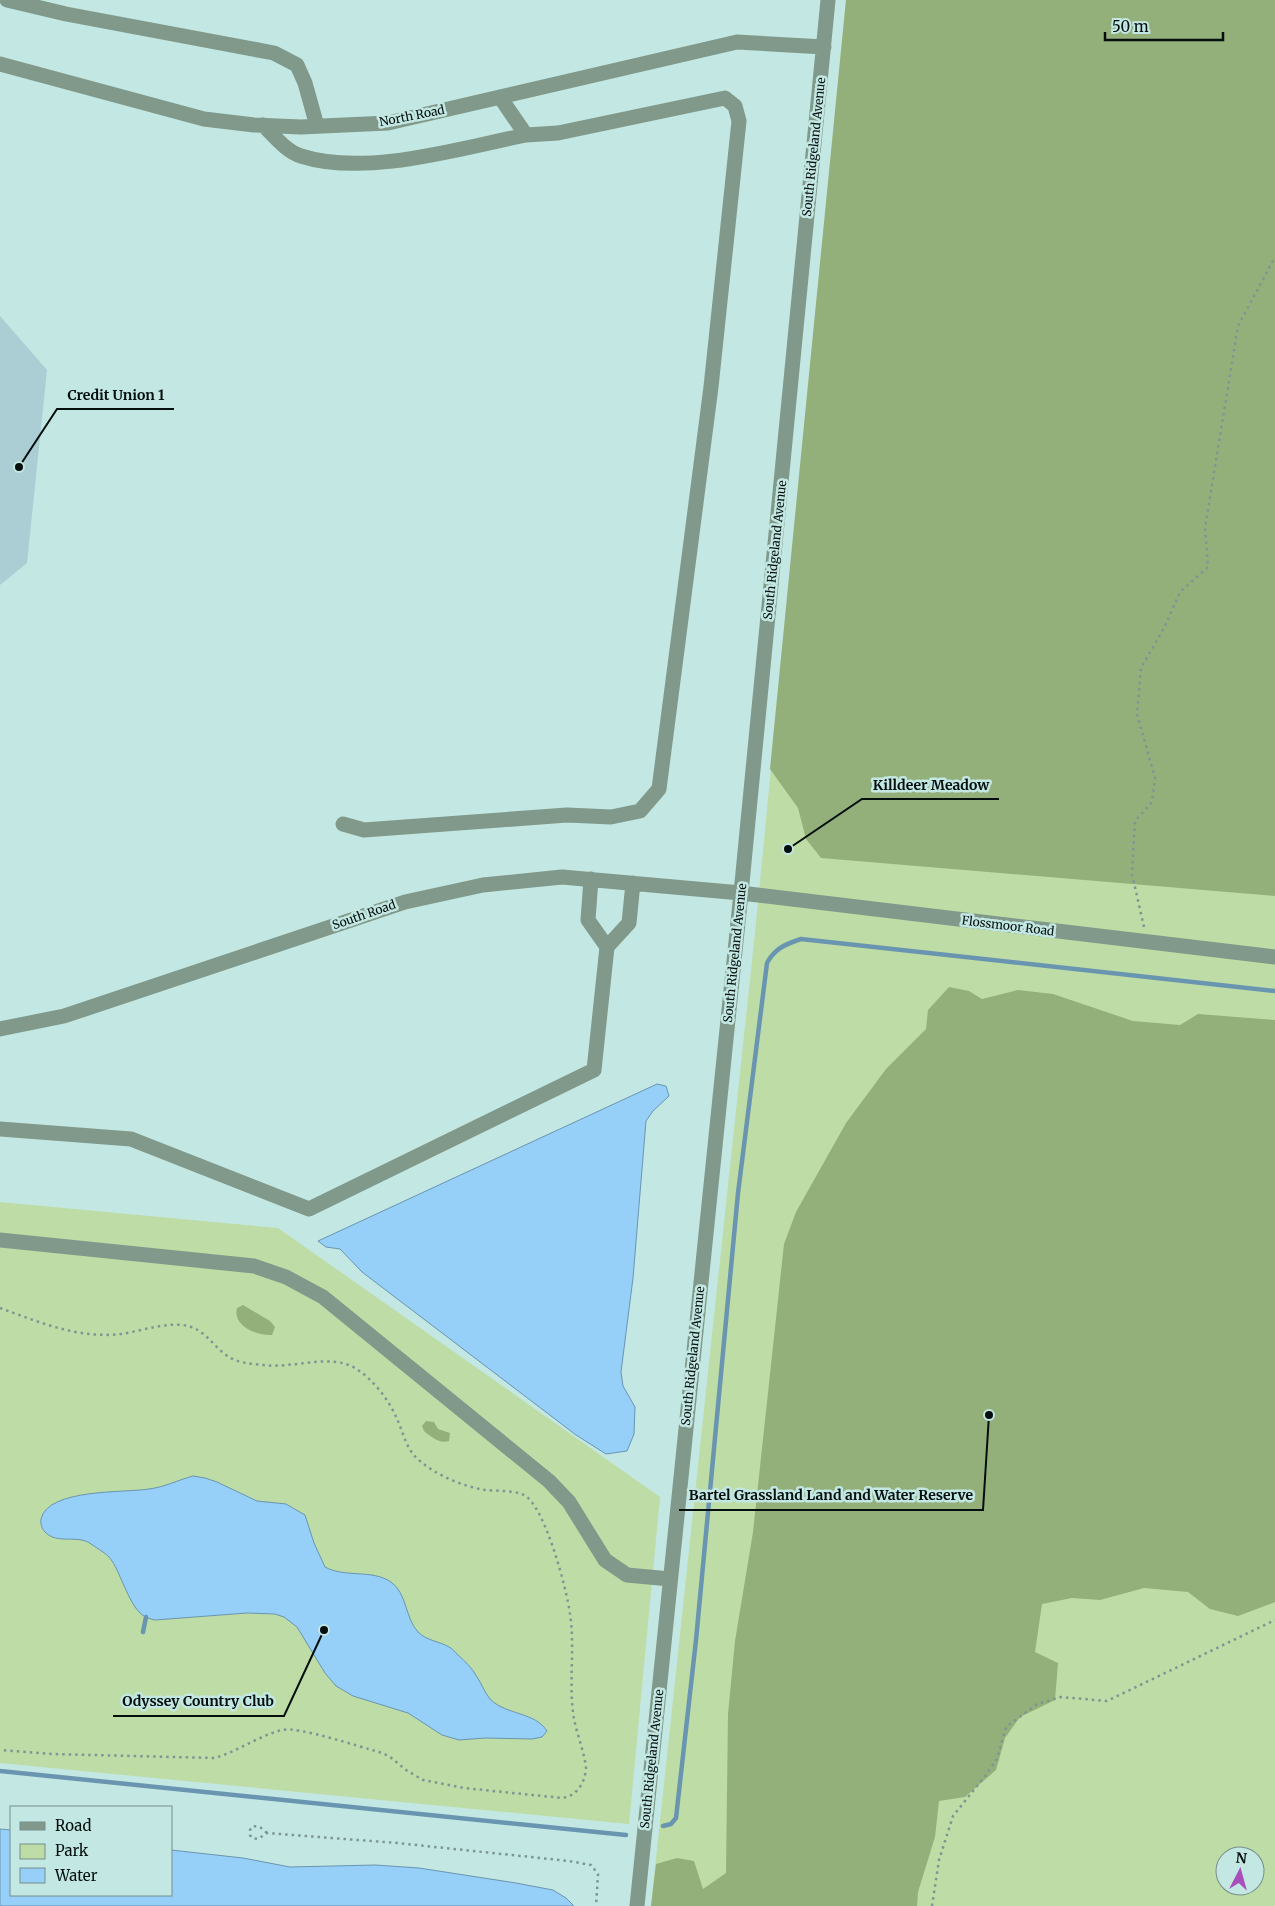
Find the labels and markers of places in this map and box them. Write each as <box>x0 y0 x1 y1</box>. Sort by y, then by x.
callout: Credit Union 1 <box>57 380 174 409</box>
callout: Killdeer Meadow <box>862 770 999 799</box>
callout: Bartel Grassland Land and Water Reserve <box>679 1481 983 1510</box>
callout: Odyssey Country Club <box>113 1687 284 1716</box>

